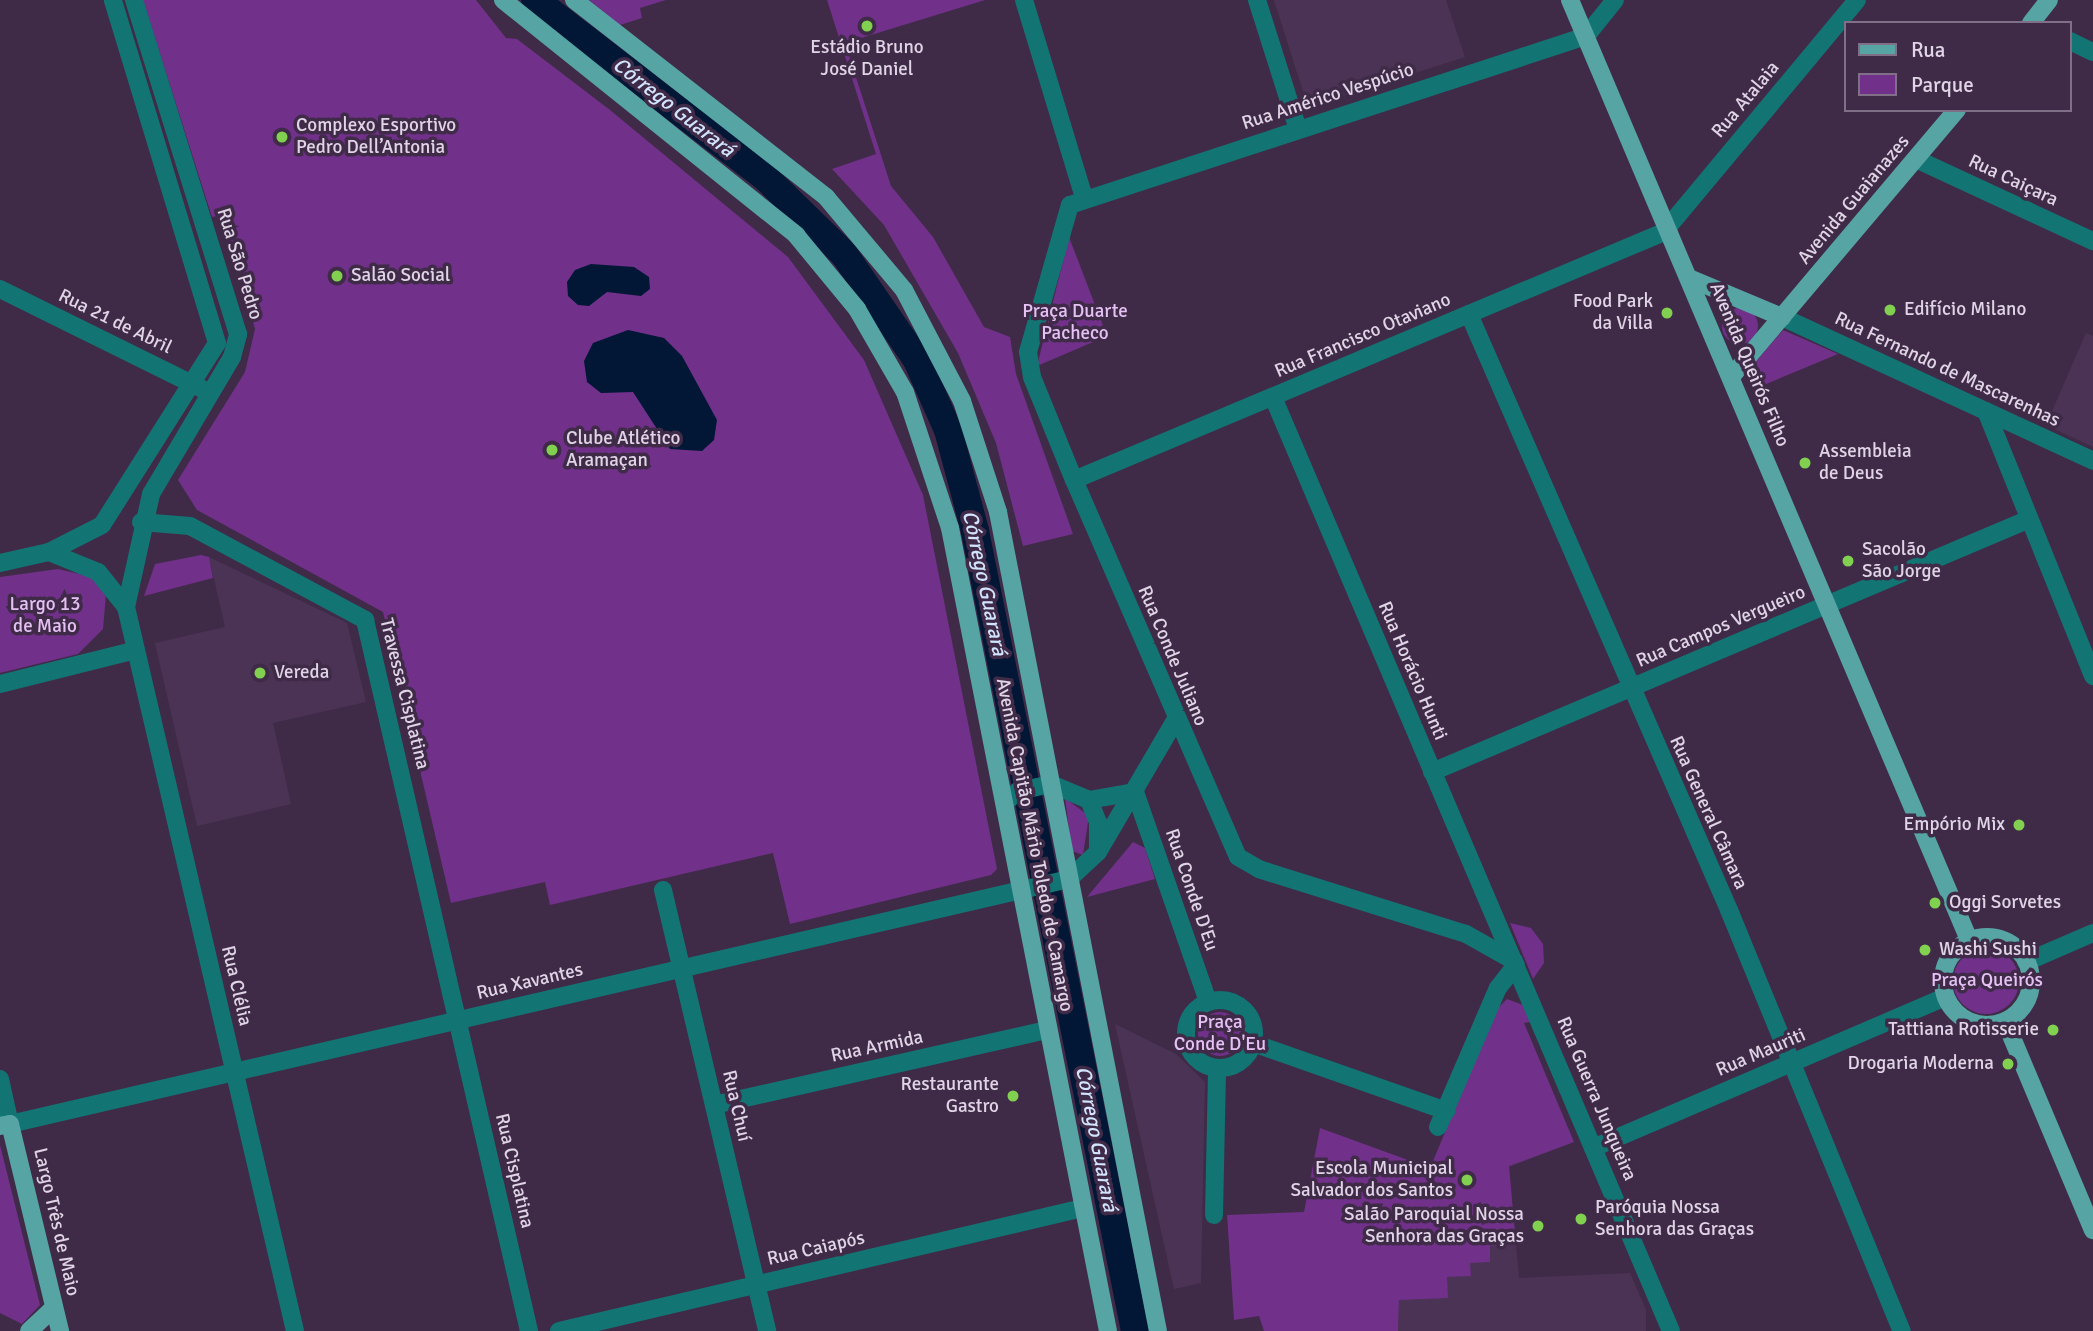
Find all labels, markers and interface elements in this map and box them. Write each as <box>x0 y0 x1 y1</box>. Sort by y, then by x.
marker: Estádio Bruno José Daniel <box>859 18 875 34</box>
legend <box>1844 21 2072 112</box>
place label: Estádio Bruno José Daniel <box>810 37 924 81</box>
text: Rua <box>1911 37 1945 63</box>
water label: Córrego Guarará <box>608 52 740 162</box>
street label: Rua Atalaia <box>1707 57 1785 143</box>
street label: Rua Américo Vespúcio <box>1239 58 1417 136</box>
text: Parque <box>1911 72 1974 98</box>
place label: Complexo Esportivo Pedro Dell’Antonia <box>296 115 456 159</box>
marker: Complexo Esportivo Pedro Dell’Antonia <box>274 129 290 145</box>
street label: Avenida Guaianazes <box>1793 131 1915 269</box>
street label: Rua Caiçara <box>1964 150 2062 212</box>
street label: Rua São Pedro <box>211 205 267 323</box>
place label: Salão Social <box>351 265 450 287</box>
marker: Salão Social <box>329 268 345 284</box>
street label: Avenida Queirós Filho <box>1704 280 1794 450</box>
street label: Rua 21 de Abril <box>55 285 175 359</box>
street label: Rua Francisco Otaviano <box>1272 289 1454 383</box>
place label: Food Park da Villa <box>1573 291 1653 335</box>
place label: Edifício Milano <box>1904 299 2026 321</box>
park label: Praça Duarte Pacheco <box>1022 301 1128 345</box>
marker: Edifício Milano <box>1882 302 1898 318</box>
marker: Food Park da Villa <box>1659 305 1675 321</box>
street label: Rua Fernando de Mascarenhas <box>1831 308 2063 432</box>
place label: Clube Atlético Aramaçan <box>566 428 680 472</box>
place label: Assembleia de Deus <box>1819 441 1912 485</box>
marker: Clube Atlético Aramaçan <box>544 442 560 458</box>
marker: Assembleia de Deus <box>1797 455 1813 471</box>
water label: Córrego Guarará <box>957 508 1013 658</box>
place label: Sacolão São Jorge <box>1862 539 1941 583</box>
marker: Sacolão São Jorge <box>1840 553 1856 569</box>
street label: Rua Campos Vergueiro <box>1633 581 1809 673</box>
street label: Rua Conde Juliano <box>1132 583 1212 729</box>
park label: Largo 13 de Maio <box>10 594 80 638</box>
street label: Rua Horácio Hunti <box>1373 598 1451 744</box>
street label: Travessa Cisplatina <box>374 616 434 772</box>
place label: Vereda <box>274 662 329 684</box>
marker: Vereda <box>252 665 268 681</box>
street label: Avenida Capitão Mário Toledo de Camargo <box>990 676 1078 1014</box>
street label: Rua General Câmara <box>1664 733 1752 893</box>
place label: Empório Mix <box>1904 814 2005 836</box>
marker: Empório Mix <box>2011 817 2027 833</box>
street label: Rua Conde D'Eu <box>1159 826 1223 954</box>
place label: Oggi Sorvetes <box>1949 892 2061 914</box>
marker: Oggi Sorvetes <box>1927 895 1943 911</box>
place label: Washi Sushi <box>1939 939 2037 961</box>
marker: Washi Sushi <box>1917 942 1933 958</box>
street label: Rua Clélia <box>216 944 256 1028</box>
street label: Rua Xavantes <box>475 959 585 1005</box>
park label: Praça Queirós <box>1931 970 2043 992</box>
park label: Praça Conde D'Eu <box>1174 1012 1266 1056</box>
street label: Rua Guerra Junqueira <box>1551 1014 1641 1184</box>
place label: Tattiana Rotisserie <box>1888 1019 2039 1041</box>
marker: Tattiana Rotisserie <box>2045 1022 2061 1038</box>
street label: Rua Mauriti <box>1713 1024 1809 1082</box>
street label: Rua Armida <box>829 1026 925 1068</box>
place label: Drogaria Moderna <box>1847 1053 1994 1075</box>
marker: Drogaria Moderna <box>2000 1056 2016 1072</box>
water label: Córrego Guarará <box>1071 1064 1123 1214</box>
street label: Rua Chuí <box>717 1068 755 1144</box>
place label: Restaurante Gastro <box>901 1074 999 1118</box>
marker: Restaurante Gastro <box>1005 1088 1021 1104</box>
street label: Rua Cisplatina <box>490 1111 538 1231</box>
street label: Largo Três de Maio <box>28 1146 84 1298</box>
place label: Escola Municipal Salvador dos Santos <box>1290 1158 1453 1202</box>
marker: Escola Municipal Salvador dos Santos <box>1459 1172 1475 1188</box>
place label: Paróquia Nossa Senhora das Graças <box>1595 1197 1754 1241</box>
place label: Salão Paroquial Nossa Senhora das Graças <box>1344 1204 1524 1248</box>
marker: Paróquia Nossa Senhora das Graças <box>1573 1211 1589 1227</box>
marker: Salão Paroquial Nossa Senhora das Graças <box>1530 1218 1546 1234</box>
street label: Rua Caiapós <box>765 1227 867 1271</box>

